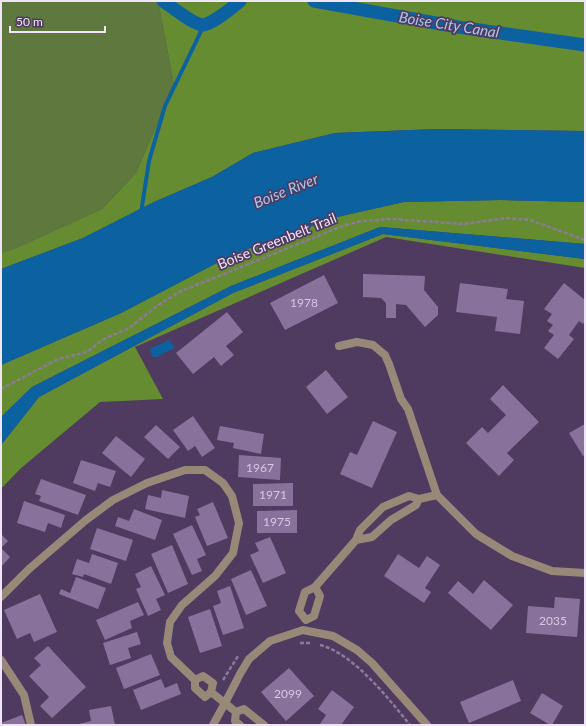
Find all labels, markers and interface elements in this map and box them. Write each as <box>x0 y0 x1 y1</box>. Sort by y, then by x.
water label: Boise City Canal <box>398 7 501 41</box>
scale bar <box>10 8 105 34</box>
text: 50 m <box>16 14 43 29</box>
water label: Boise River <box>251 169 321 211</box>
street label: Boise Greenbelt Trail <box>215 209 339 272</box>
house number: 1978 <box>290 295 318 310</box>
house number: 1967 <box>246 460 274 475</box>
house number: 1971 <box>259 487 287 502</box>
house number: 1975 <box>263 514 291 529</box>
house number: 2035 <box>539 613 567 628</box>
house number: 2099 <box>274 686 302 701</box>

